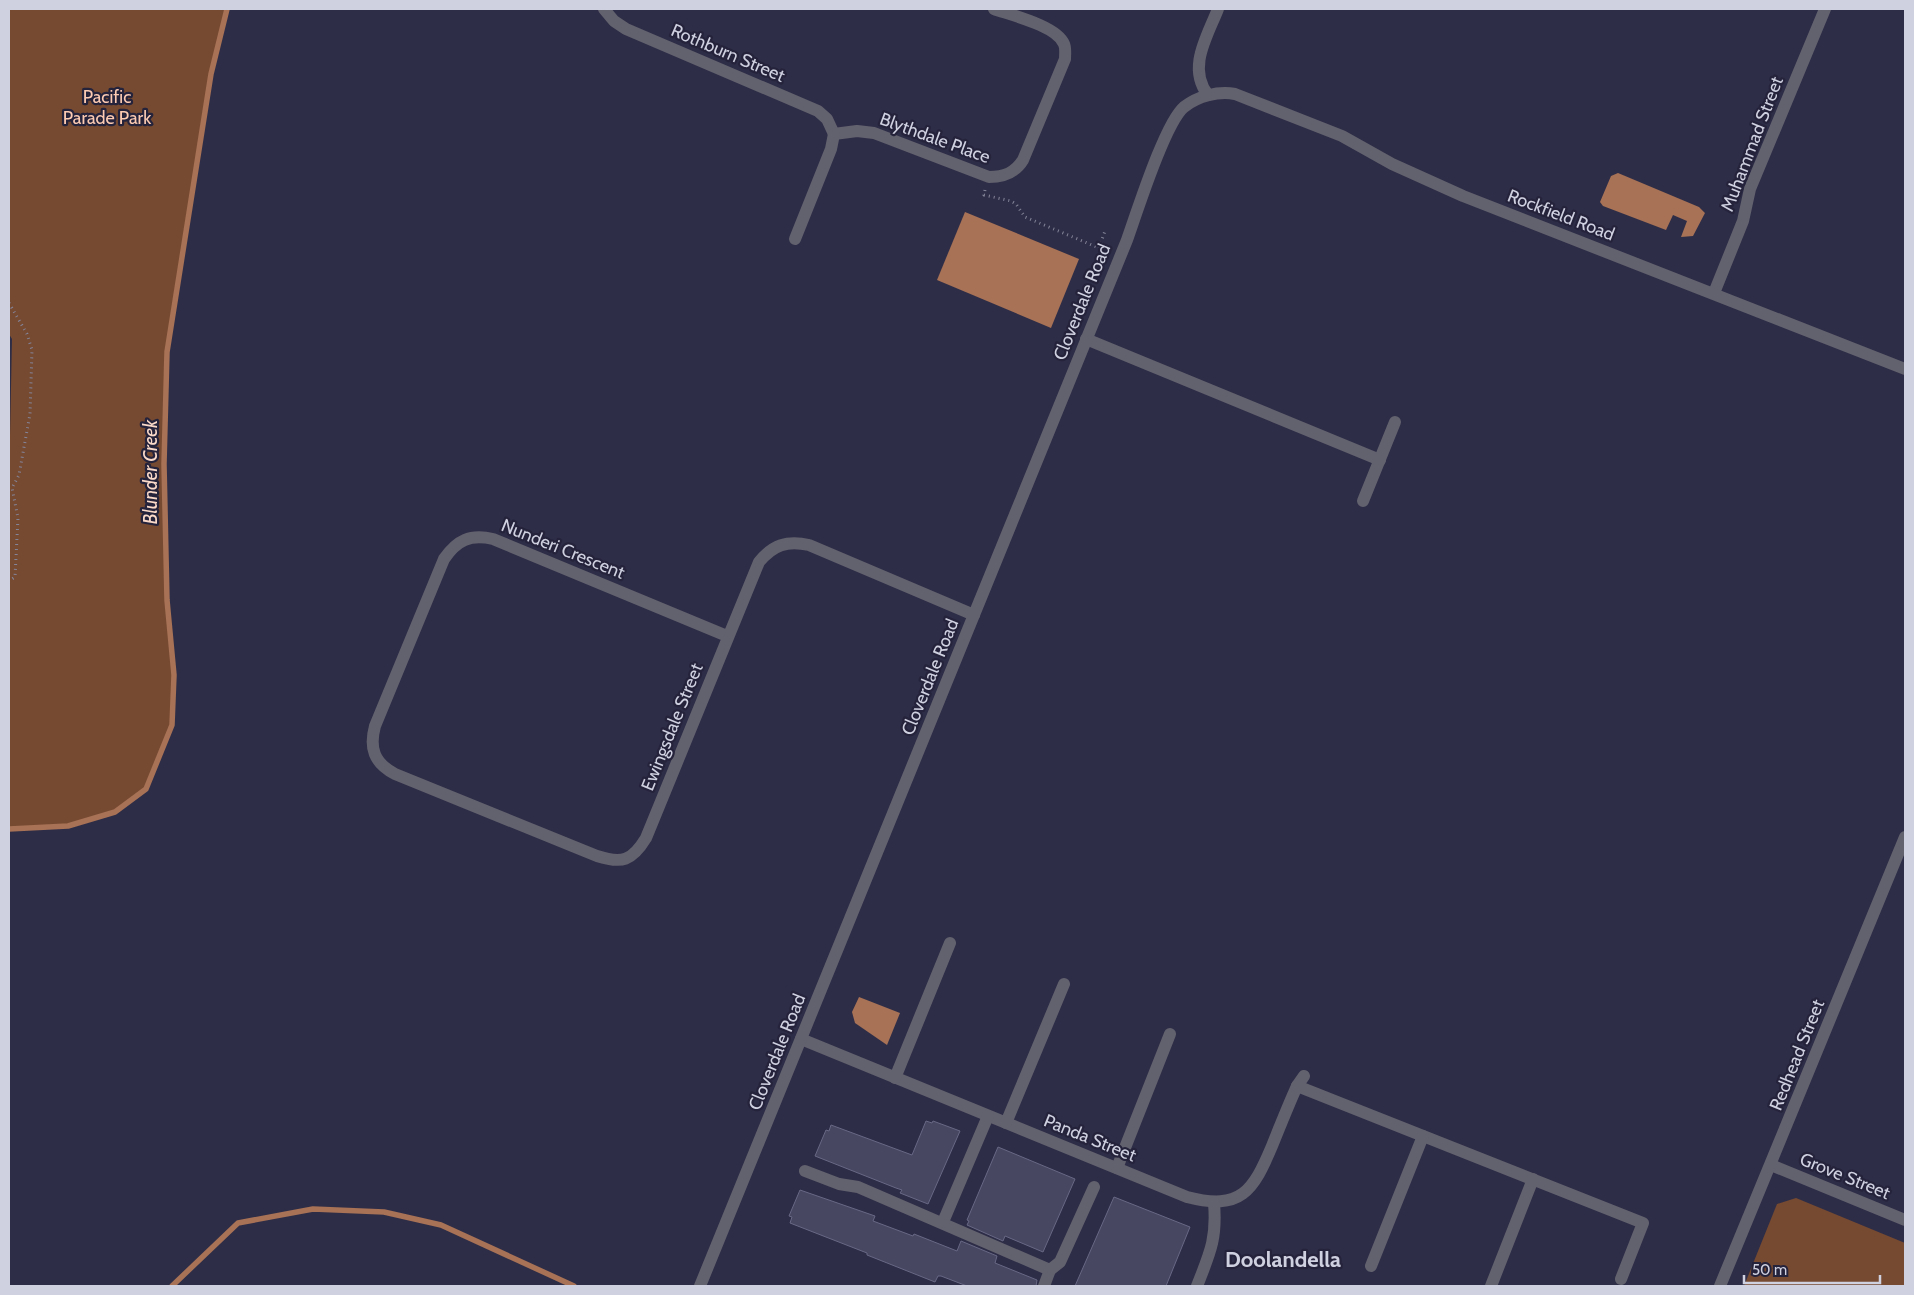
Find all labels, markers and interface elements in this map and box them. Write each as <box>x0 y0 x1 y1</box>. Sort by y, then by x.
street label: Rothburn Street <box>668 19 788 87</box>
street label: Muhammad Street <box>1716 73 1788 215</box>
park label: Pacific Parade Park <box>63 86 152 129</box>
street label: Blythdale Place <box>877 108 993 168</box>
street label: Rockfield Road <box>1504 185 1618 245</box>
street label: Cloverdale Road <box>1049 241 1115 363</box>
water label: Blunder Creek <box>139 419 162 524</box>
street label: Nunderi Crescent <box>498 514 628 584</box>
street label: Cloverdale Road <box>897 616 963 738</box>
street label: Ewingsdale Street <box>636 660 708 794</box>
street label: Cloverdale Road <box>744 991 810 1113</box>
street label: Redhead Street <box>1765 996 1829 1114</box>
street label: Panda Street <box>1041 1110 1139 1166</box>
street label: Grove Street <box>1797 1148 1893 1204</box>
district label: Doolandella <box>1225 1246 1341 1273</box>
scale bar <box>1744 1252 1880 1284</box>
text: 50 m <box>1752 1261 1787 1279</box>

